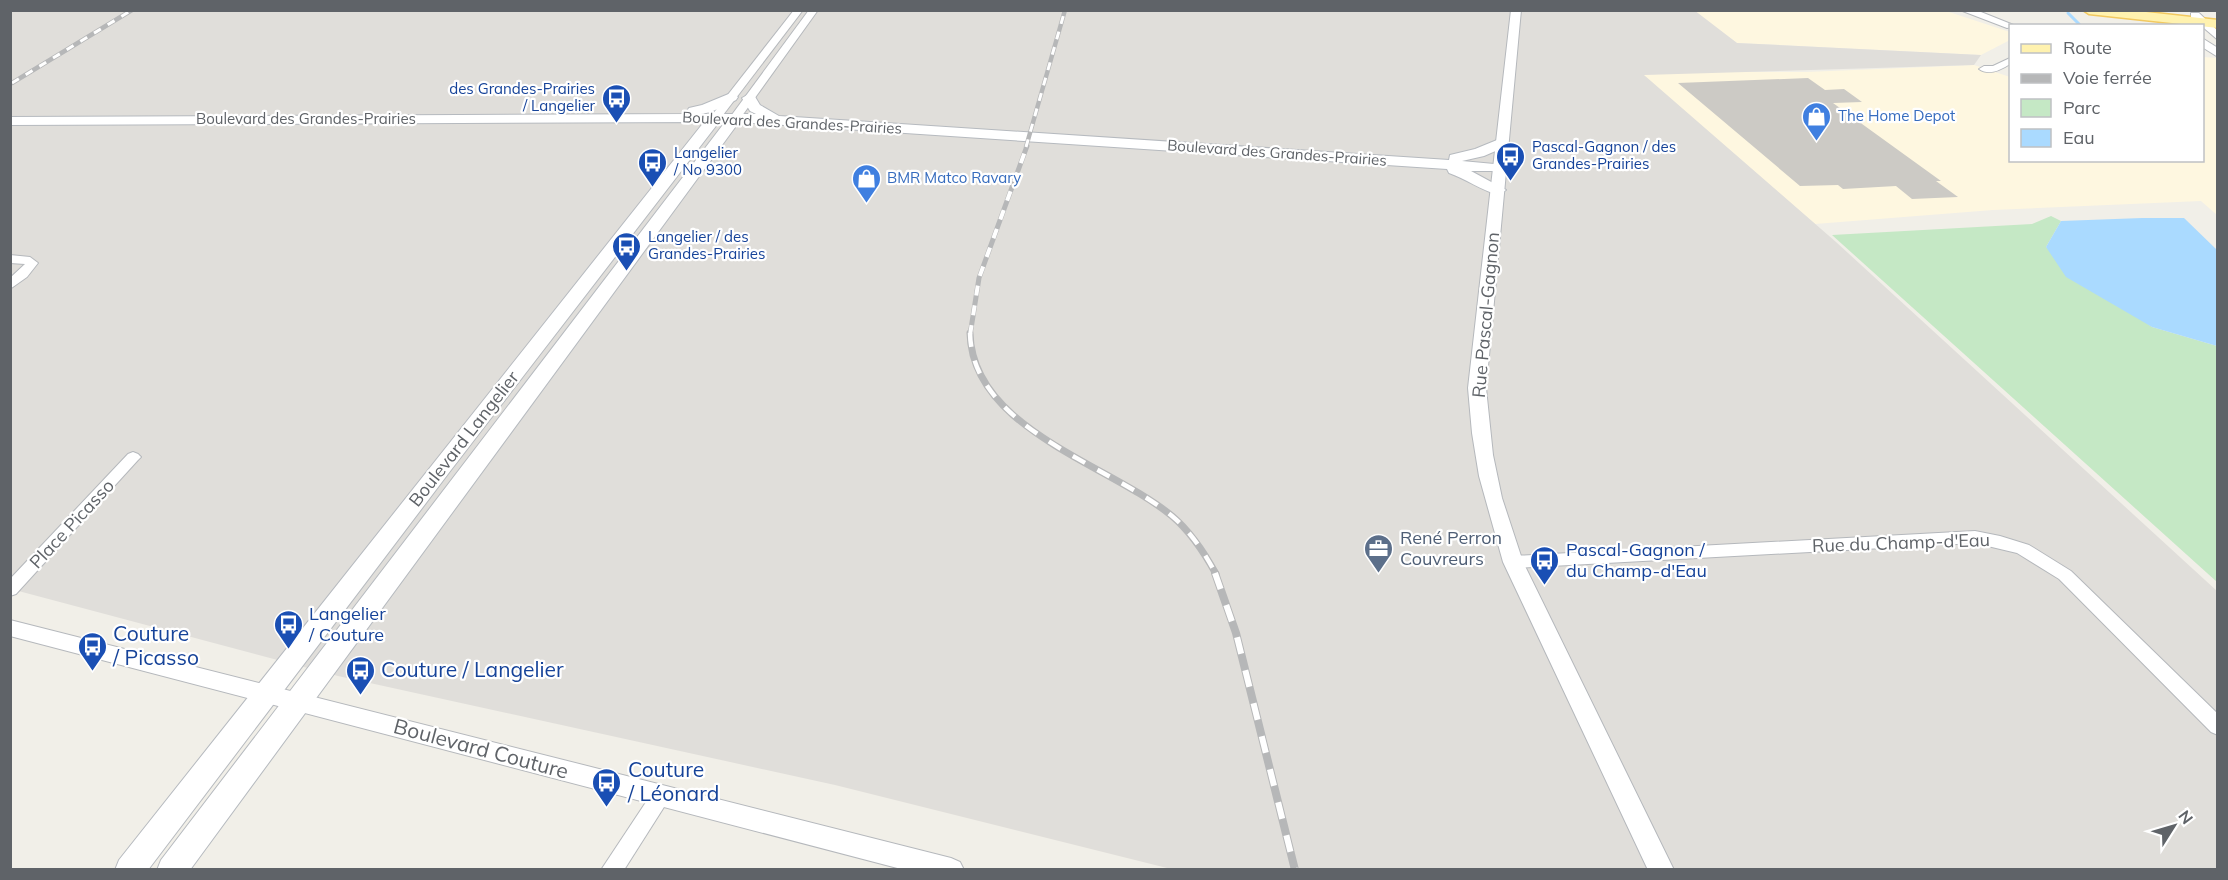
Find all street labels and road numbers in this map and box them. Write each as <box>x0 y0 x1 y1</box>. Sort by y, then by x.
street label: Boulevard des Grandes-Prairies <box>682 107 902 138</box>
street label: Boulevard des Grandes-Prairies <box>196 109 416 128</box>
street label: Boulevard des Grandes-Prairies <box>1167 135 1387 170</box>
street label: Rue Pascal-Gagnon <box>1467 231 1504 399</box>
street label: Boulevard Langelier <box>404 366 524 511</box>
street label: Place Picasso <box>24 474 119 573</box>
street label: Rue du Champ-d'Eau <box>1812 528 1990 557</box>
street label: Boulevard Couture <box>391 712 572 784</box>

